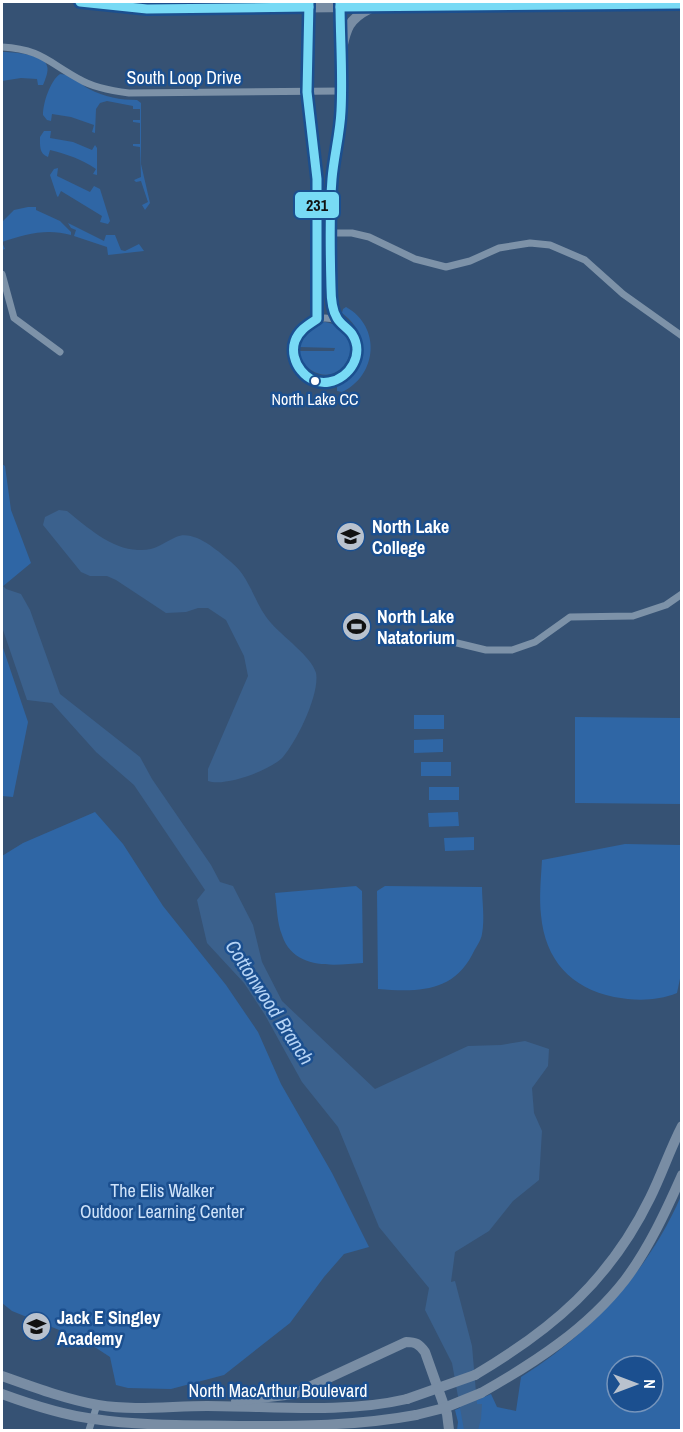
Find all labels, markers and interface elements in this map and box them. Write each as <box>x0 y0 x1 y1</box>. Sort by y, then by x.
street label: South Loop Drive <box>127 65 241 90</box>
line badge: 231 <box>294 191 340 219</box>
text: 231 <box>306 194 329 216</box>
marker: North Lake CC <box>309 375 321 387</box>
place label: North Lake CC <box>272 388 358 410</box>
place label: North Lake College <box>372 514 449 560</box>
school or university icon: North Lake College <box>335 520 367 552</box>
place label: North Lake Natatorium <box>377 604 455 650</box>
sports icon: North Lake Natatorium <box>340 610 372 642</box>
water label: Cottonwood Branch <box>219 934 321 1070</box>
park label: The Elis Walker Outdoor Learning Center <box>80 1178 244 1224</box>
place label: Jack E Singley Academy <box>57 1305 161 1351</box>
school or university icon: Jack E Singley Academy <box>20 1311 52 1343</box>
north arrow <box>605 1354 665 1414</box>
street label: North MacArthur Boulevard <box>189 1378 367 1403</box>
text: N <box>639 1379 661 1389</box>

